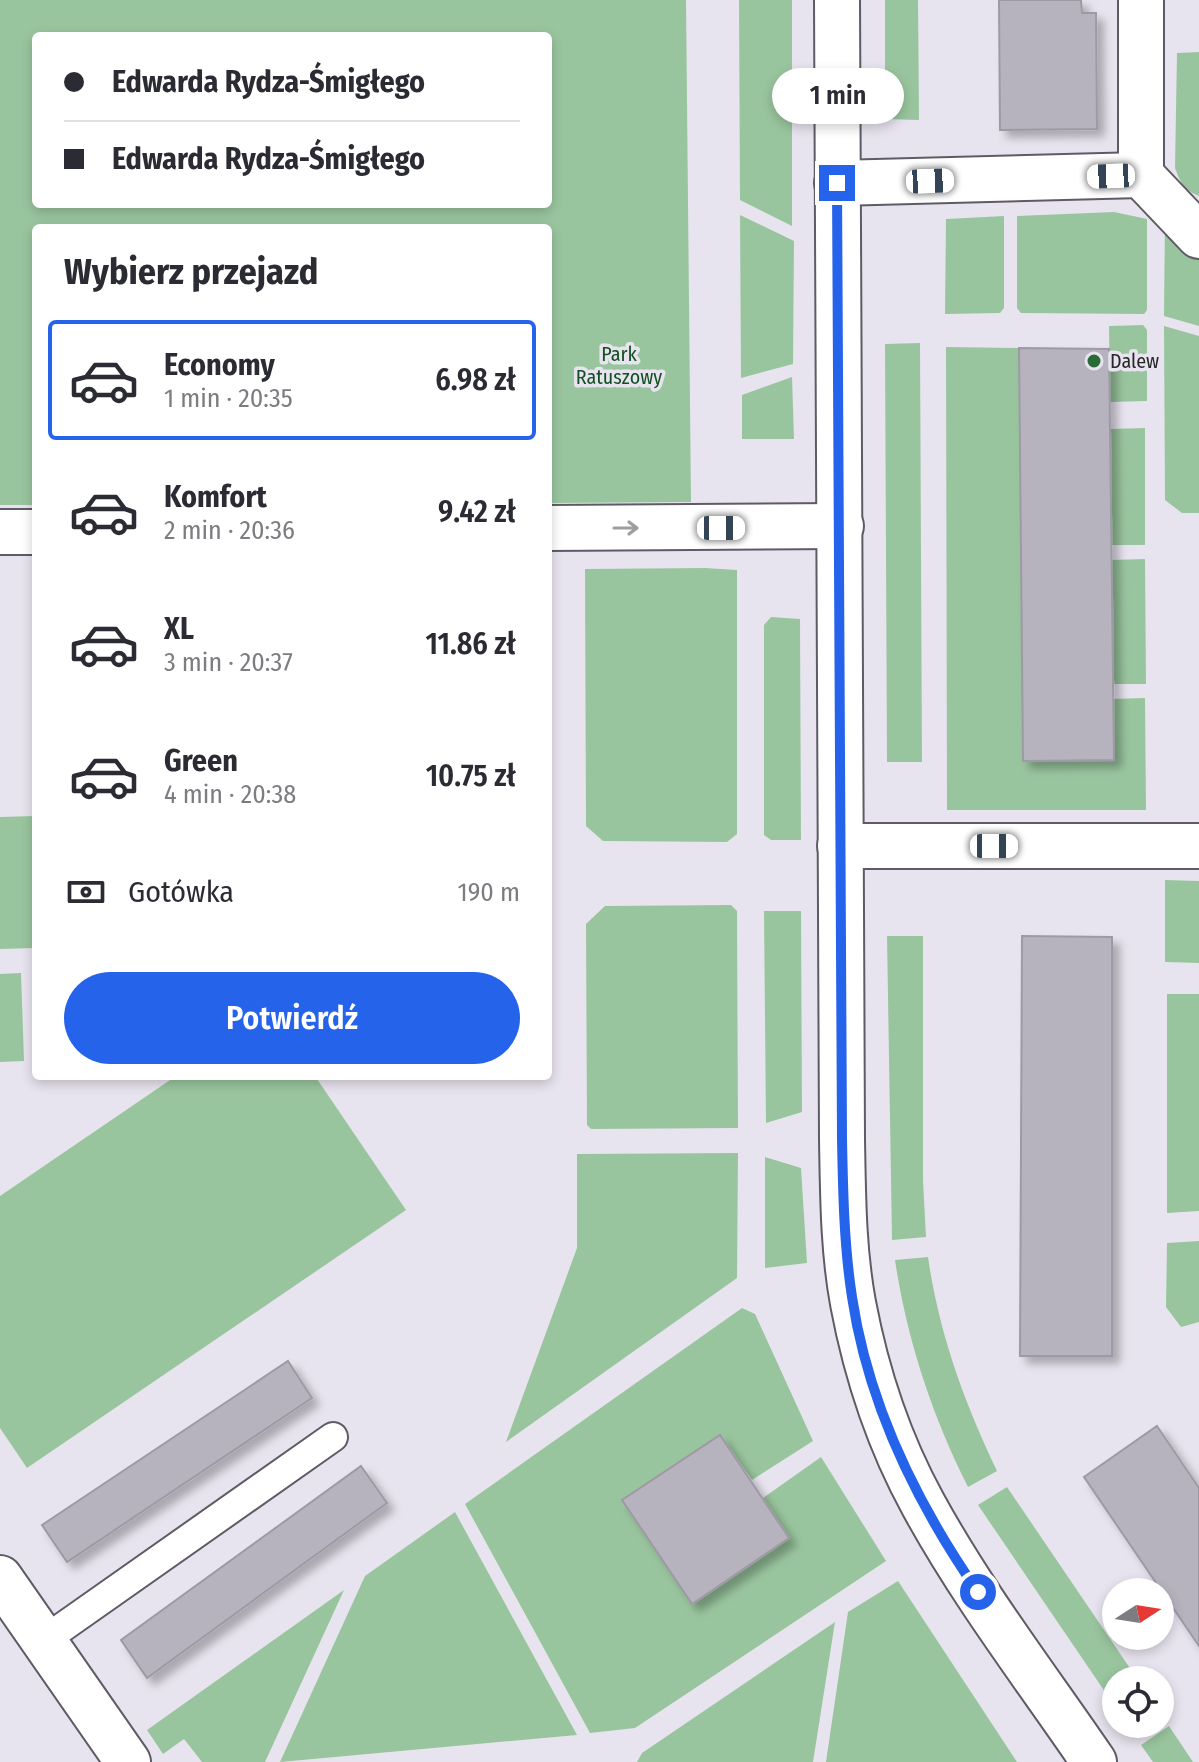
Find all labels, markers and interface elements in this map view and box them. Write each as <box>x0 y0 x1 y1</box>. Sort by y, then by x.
text: Edwarda Rydza-Śmigłego <box>112 64 425 100</box>
callout: 1 min <box>771 67 903 123</box>
text: 1 min <box>810 80 866 111</box>
text: Edwarda Rydza-Śmigłego <box>112 141 425 177</box>
car <box>1087 163 1135 189</box>
route end <box>819 165 855 201</box>
car <box>906 168 954 194</box>
text: Wybierz przejazd <box>64 250 318 294</box>
park label: Park Ratuszowy <box>576 342 662 389</box>
icon: car <box>68 344 140 416</box>
text: Economy <box>164 347 275 383</box>
place label: Dalew <box>1110 349 1159 373</box>
marker: Dalew <box>1085 352 1103 370</box>
text: 6.98 zł <box>435 362 516 398</box>
text: 1 min · 20:35 <box>164 383 293 414</box>
icon: car <box>68 476 140 548</box>
text: Komfort <box>164 479 267 515</box>
text: 9.42 zł <box>438 494 516 530</box>
text: 2 min · 20:36 <box>164 515 295 546</box>
car <box>697 516 745 540</box>
one-way arrow <box>612 520 639 536</box>
icon: car <box>68 608 140 680</box>
text: XL <box>164 611 194 647</box>
text: 11.86 zł <box>425 626 516 662</box>
text: 3 min · 20:37 <box>164 647 293 678</box>
icon: car <box>68 740 140 812</box>
text: Green <box>164 743 238 779</box>
text: 10.75 zł <box>426 758 516 794</box>
text: 4 min · 20:38 <box>164 779 296 810</box>
car <box>970 834 1018 858</box>
icon: cash <box>64 870 108 914</box>
text: Gotówka <box>128 874 234 910</box>
text: 190 m <box>458 877 520 908</box>
button: Potwierdź <box>64 972 520 1064</box>
route start <box>960 1574 996 1610</box>
north arrow <box>1102 1578 1174 1650</box>
map controls <box>1102 1578 1174 1738</box>
button: locate <box>1102 1666 1174 1738</box>

